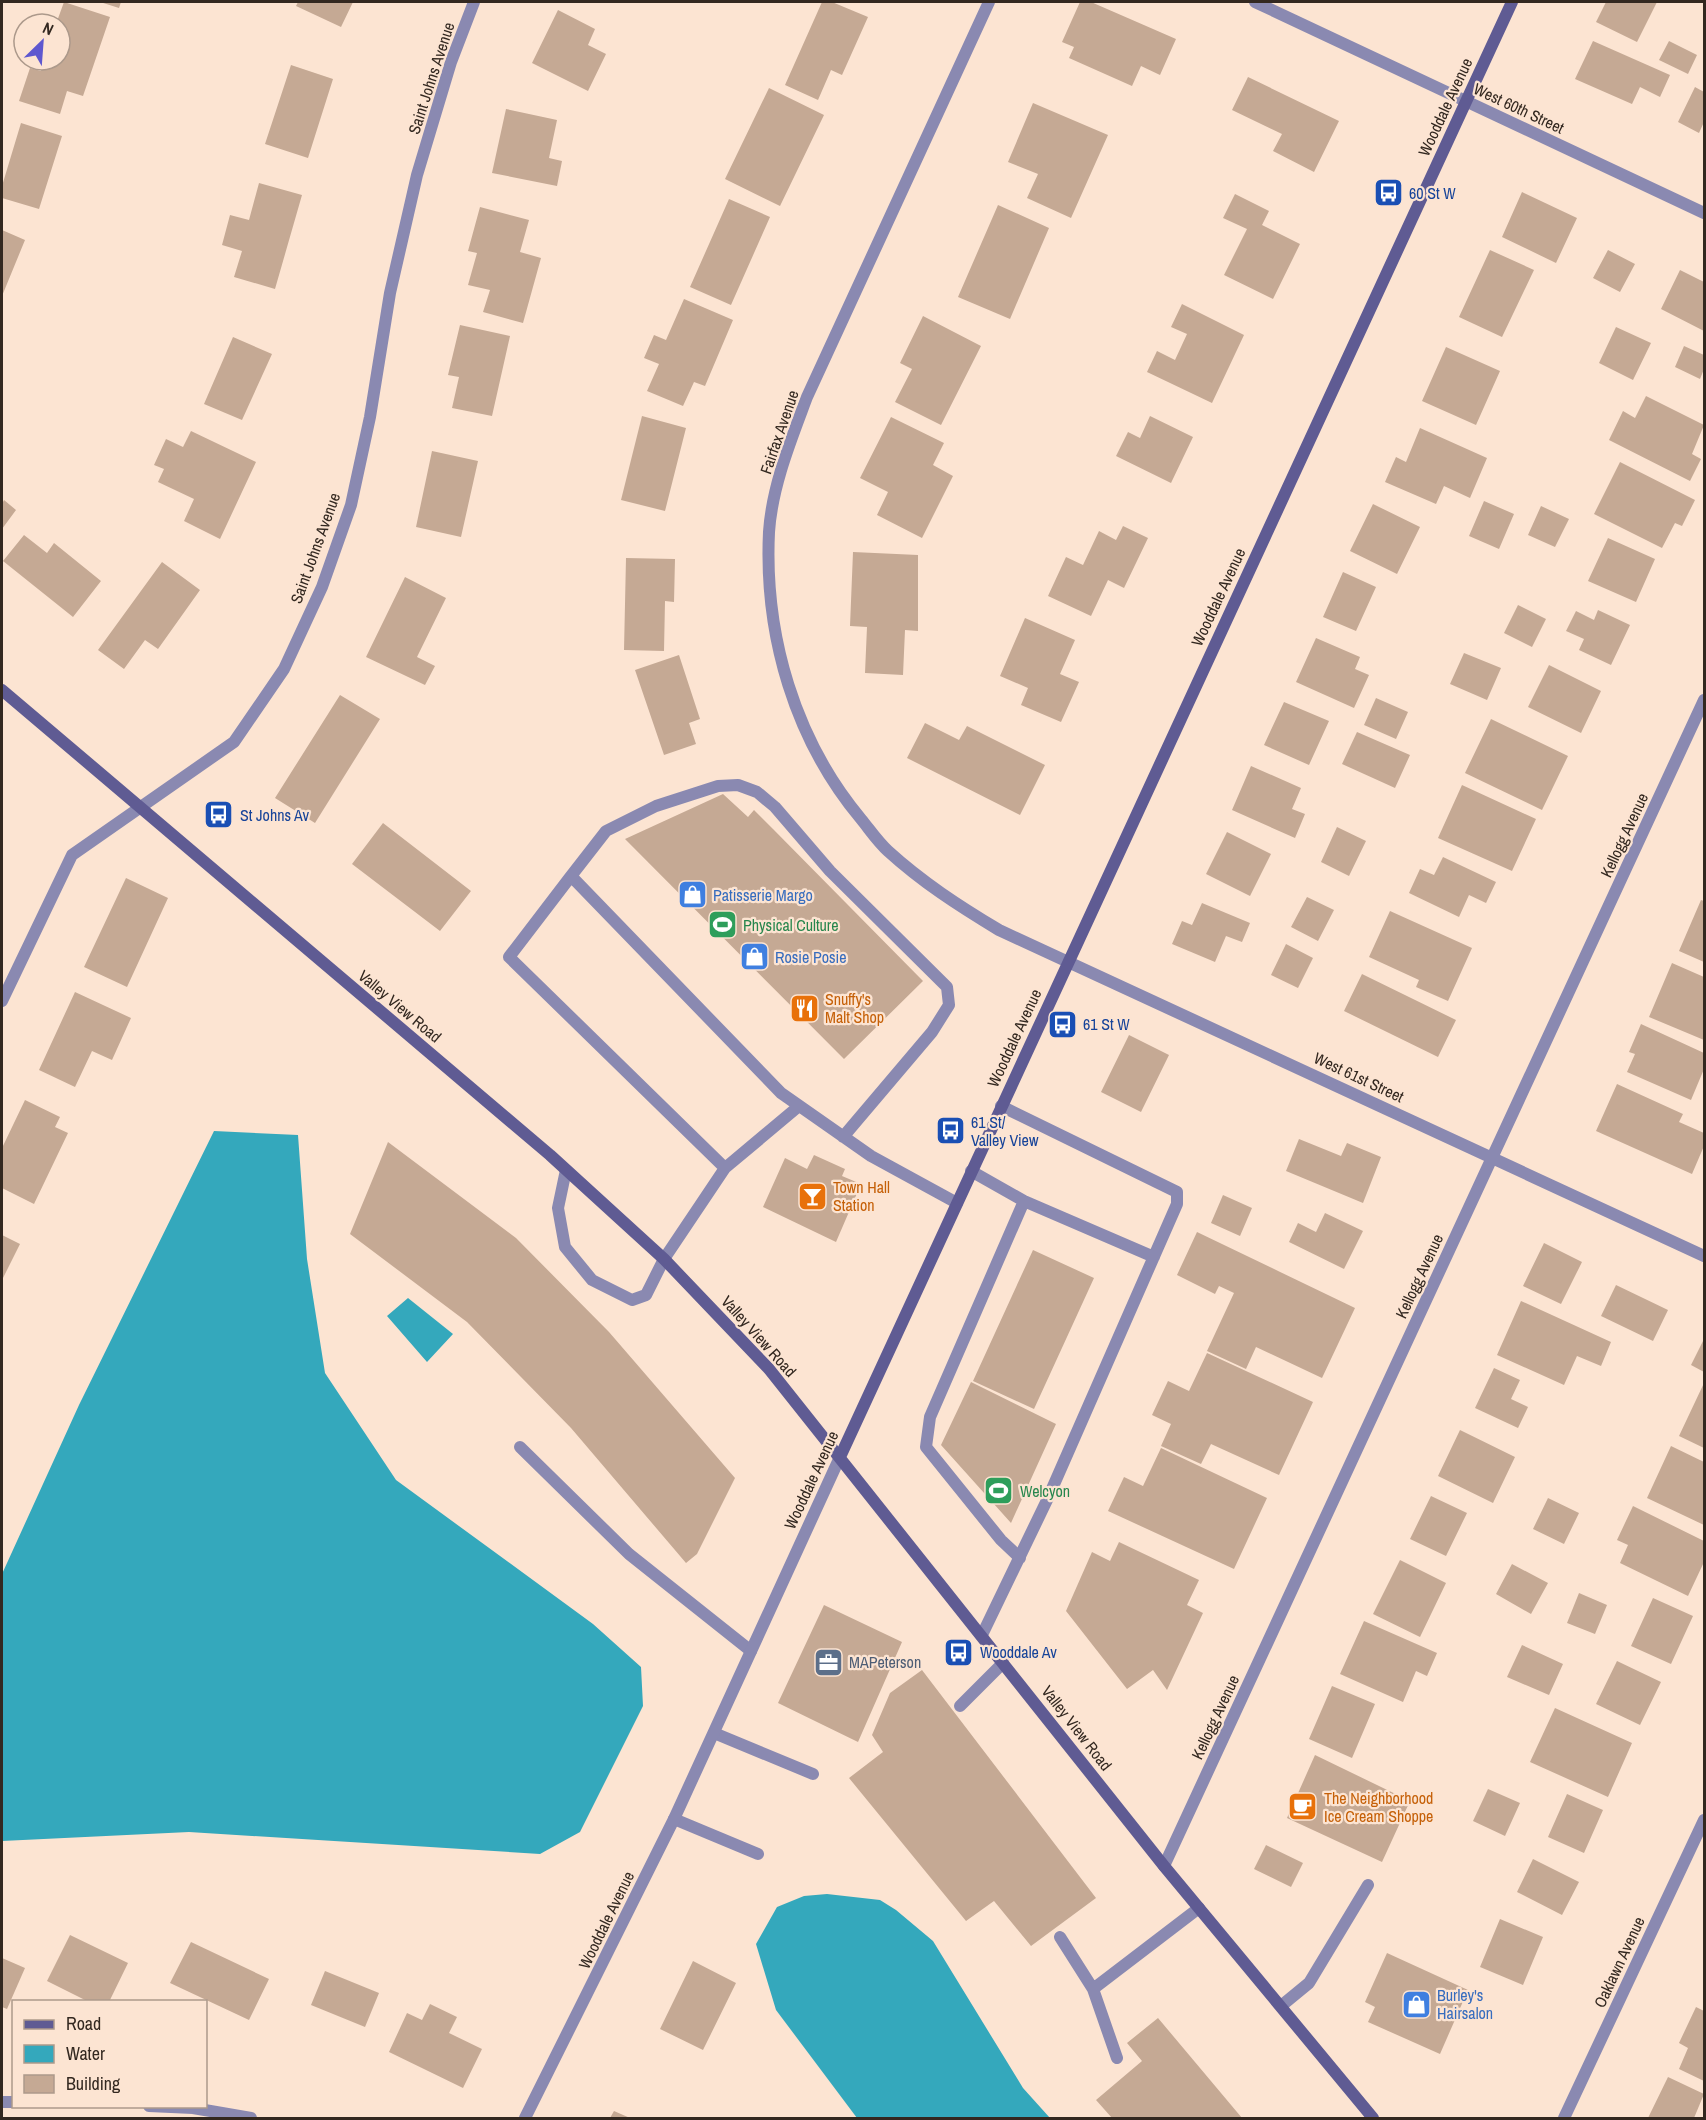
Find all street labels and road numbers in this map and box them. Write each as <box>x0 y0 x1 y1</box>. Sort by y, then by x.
street label: Saint Johns Avenue <box>403 19 459 137</box>
street label: Wooddale Avenue <box>1413 54 1477 160</box>
street label: West 60th Street <box>1470 77 1568 139</box>
street label: Fairfax Avenue <box>754 387 804 477</box>
street label: Saint Johns Avenue <box>285 490 345 606</box>
street label: Wooddale Avenue <box>1186 544 1250 650</box>
street label: Kellogg Avenue <box>1595 789 1653 881</box>
street label: Valley View Road <box>354 965 446 1047</box>
street label: Wooddale Avenue <box>982 985 1046 1091</box>
street label: West 61st Street <box>1310 1047 1408 1108</box>
street label: Kellogg Avenue <box>1390 1230 1448 1322</box>
street label: Valley View Road <box>717 1291 801 1381</box>
street label: Wooddale Avenue <box>779 1427 843 1533</box>
street label: Kellogg Avenue <box>1186 1671 1244 1763</box>
street label: Valley View Road <box>1037 1681 1117 1775</box>
street label: Wooddale Avenue <box>573 1868 639 1972</box>
street label: Oaklawn Avenue <box>1588 1913 1650 2011</box>

